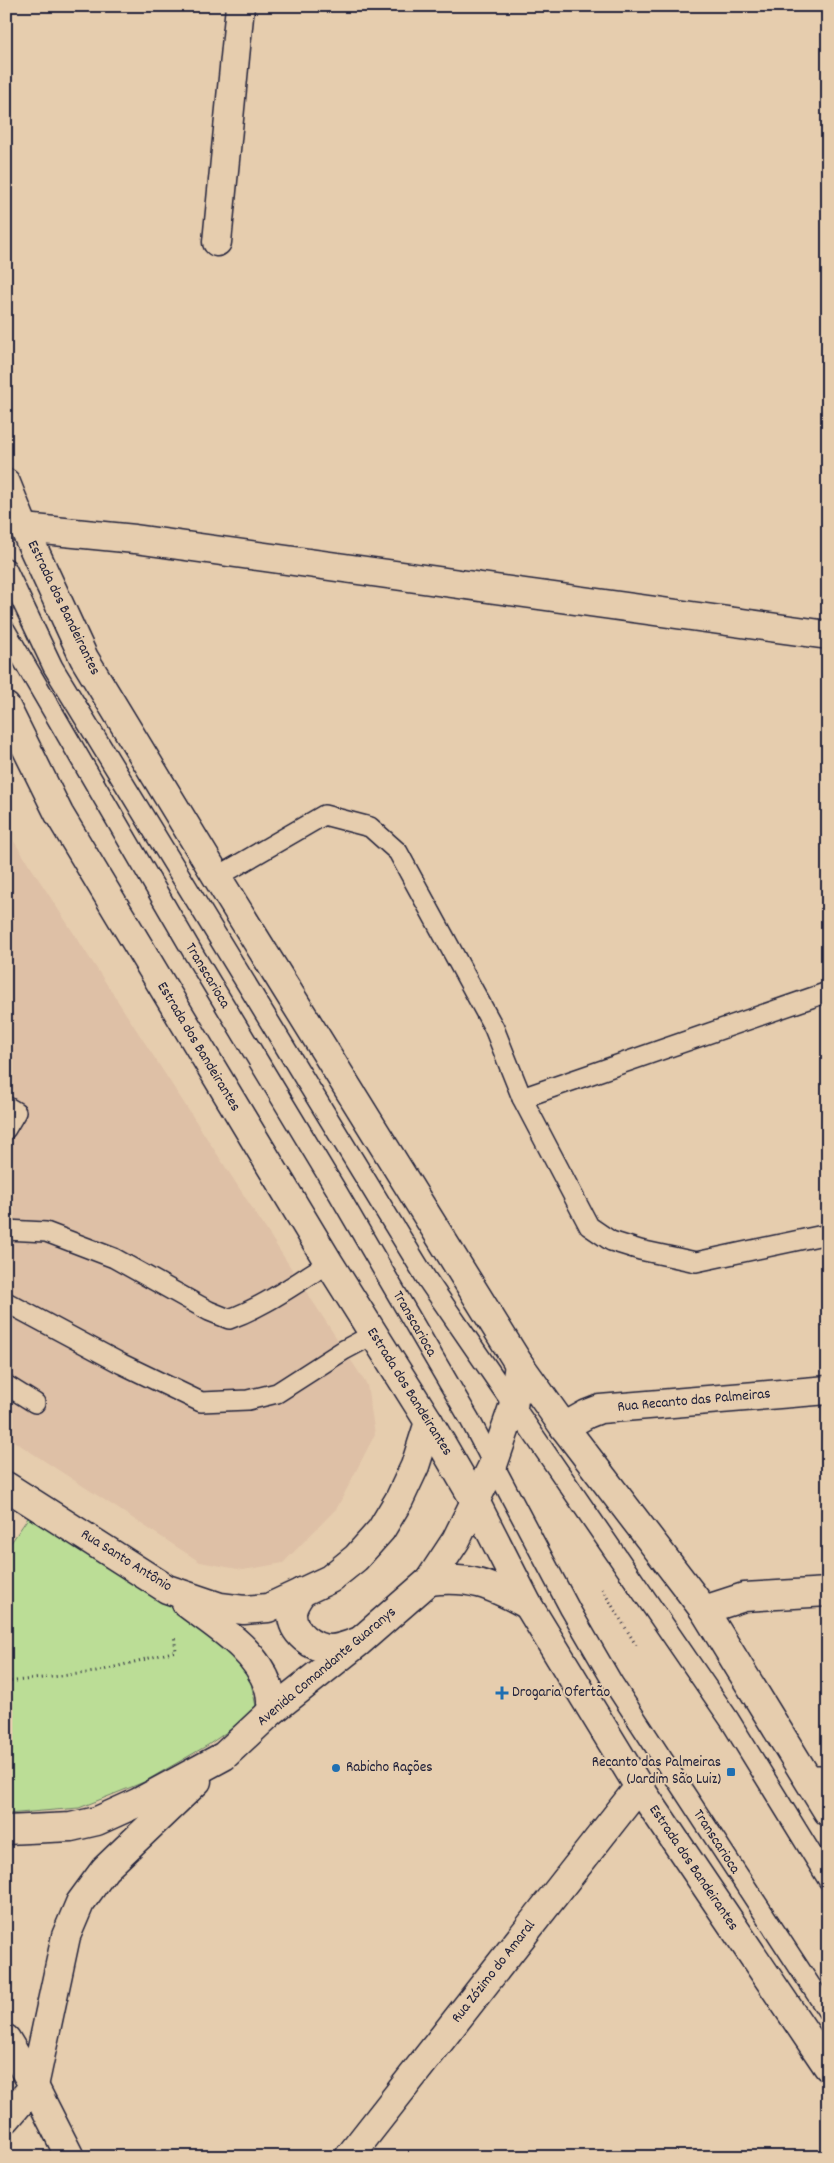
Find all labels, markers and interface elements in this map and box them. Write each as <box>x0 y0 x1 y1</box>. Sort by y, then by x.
street label: Estrada dos Bandeirantes <box>21 537 105 679</box>
street label: Transcarioca <box>179 939 236 1014</box>
street label: Estrada dos Bandeirantes <box>151 978 245 1116</box>
street label: Transcarioca <box>386 1287 442 1362</box>
street label: Estrada dos Bandeirantes <box>361 1324 457 1460</box>
street label: Rua Recanto das Palmeiras <box>617 1383 771 1419</box>
street label: Rua Santo Antônio <box>76 1524 176 1598</box>
street label: Avenida Comandante Guaranys <box>252 1602 402 1732</box>
place label: Drogaria Ofertão <box>512 1682 610 1704</box>
marker: Drogaria Ofertão <box>496 1687 508 1699</box>
place label: Recanto das Palmeiras (Jardim São Luiz) <box>592 1752 721 1791</box>
place label: Rabicho Rações <box>346 1757 433 1779</box>
marker: Rabicho Rações <box>330 1762 342 1774</box>
marker: Recanto das Palmeiras (Jardim São Luiz) <box>725 1766 737 1778</box>
street label: Estrada dos Bandeirantes <box>643 1801 743 1935</box>
street label: Transcarioca <box>687 1805 746 1879</box>
street label: Rua Zózimo do Amaral <box>447 1916 541 2028</box>

